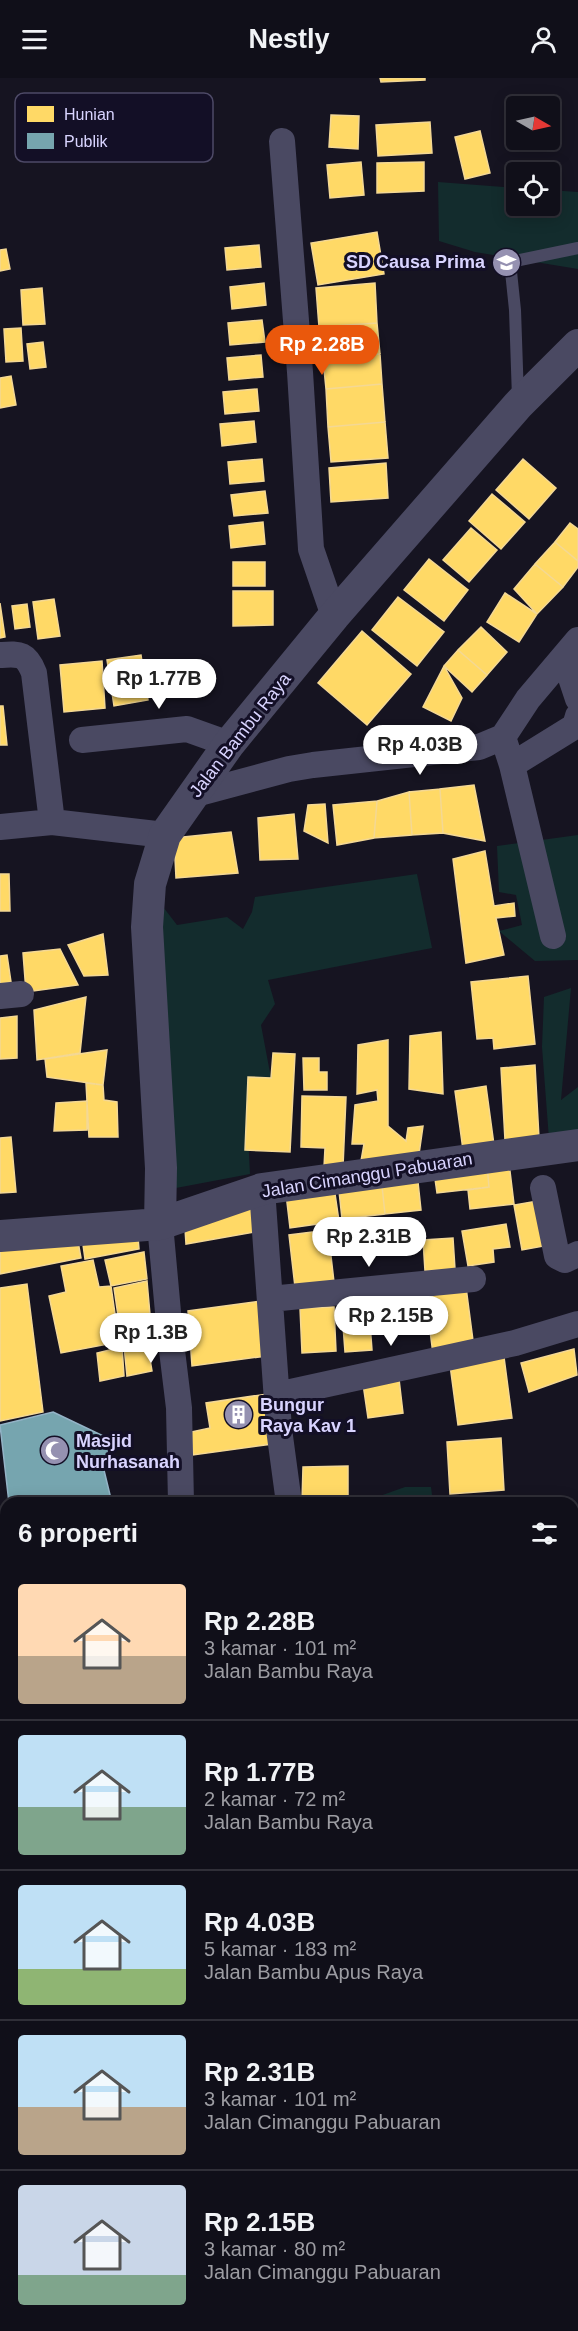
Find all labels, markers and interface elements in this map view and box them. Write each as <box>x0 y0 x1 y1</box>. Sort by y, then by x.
icon: menu <box>18 23 51 56</box>
icon: person <box>527 23 560 56</box>
text: Nestly <box>248 24 330 54</box>
legend <box>15 93 213 162</box>
north arrow <box>506 96 560 150</box>
map controls <box>506 96 560 216</box>
text: Hunian <box>64 106 115 123</box>
text: Publik <box>64 133 109 150</box>
button: locate <box>506 162 560 216</box>
school or university icon: SD Causa Prima <box>490 246 522 278</box>
place label: SD Causa Prima <box>346 252 486 272</box>
pin: Rp 2.28B <box>260 325 384 376</box>
text: Rp 2.28B <box>279 333 365 355</box>
pin: Rp 1.77B <box>97 659 221 710</box>
text: Rp 1.77B <box>116 667 202 689</box>
street label: Jalan Bambu Raya <box>185 668 295 801</box>
pin: Rp 4.03B <box>358 725 482 776</box>
text: Rp 4.03B <box>377 733 463 755</box>
street label: Jalan Cimanggu Pabuaran <box>260 1148 474 1202</box>
pin: Rp 2.31B <box>307 1217 431 1268</box>
text: Rp 2.31B <box>326 1225 412 1247</box>
pin: Rp 2.15B <box>329 1296 453 1347</box>
text: Rp 2.15B <box>348 1304 434 1326</box>
pin: Rp 1.3B <box>96 1313 206 1364</box>
text: Rp 1.3B <box>114 1321 188 1343</box>
place label: Bungur Raya Kav 1 <box>260 1395 356 1436</box>
building icon: Bungur Raya Kav 1 <box>223 1399 255 1431</box>
place label: Masjid Nurhasanah <box>76 1431 180 1472</box>
mosque icon: Masjid Nurhasanah <box>39 1435 71 1467</box>
icon: filters <box>528 1517 561 1550</box>
text: 6 properti <box>18 1518 138 1548</box>
text: Rp 2.28B <box>204 1606 315 1636</box>
icon: home <box>66 1608 138 1680</box>
text: 3 kamar · 101 m² <box>204 1637 356 1659</box>
text: Jalan Bambu Raya <box>204 1660 373 1682</box>
text: Rp 1.77B <box>204 1757 315 1787</box>
icon: home <box>66 1759 138 1831</box>
text: 2 kamar · 72 m² <box>204 1788 345 1810</box>
text: Jalan Bambu Raya <box>204 1811 373 1833</box>
text: Rp 4.03B <box>204 1907 315 1937</box>
icon: home <box>66 1909 138 1981</box>
text: 5 kamar · 183 m² <box>204 1938 356 1960</box>
text: Jalan Bambu Apus Raya <box>204 1961 423 1983</box>
text: Rp 2.31B <box>204 2057 315 2087</box>
icon: home <box>66 2059 138 2131</box>
text: 3 kamar · 101 m² <box>204 2088 356 2110</box>
text: Jalan Cimanggu Pabuaran <box>204 2111 441 2133</box>
text: Rp 2.15B <box>204 2207 315 2237</box>
icon: home <box>66 2209 138 2281</box>
text: 3 kamar · 80 m² <box>204 2238 345 2260</box>
text: Jalan Cimanggu Pabuaran <box>204 2261 441 2283</box>

